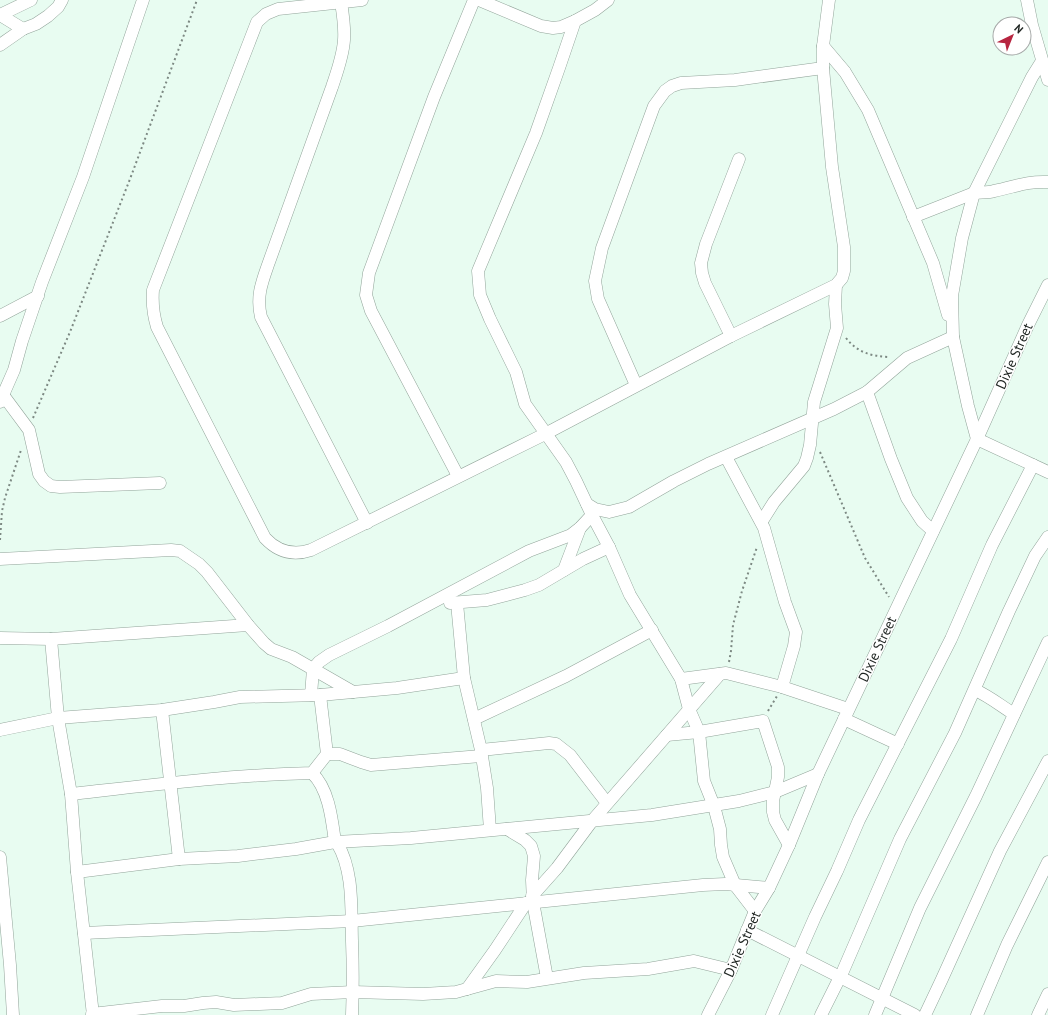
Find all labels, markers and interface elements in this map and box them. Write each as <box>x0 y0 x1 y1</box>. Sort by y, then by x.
north arrow <box>992 16 1032 56</box>
text: N <box>1011 21 1026 36</box>
street label: Dixie Street <box>991 320 1037 392</box>
street label: Dixie Street <box>854 613 900 685</box>
street label: Dixie Street <box>719 908 765 980</box>

